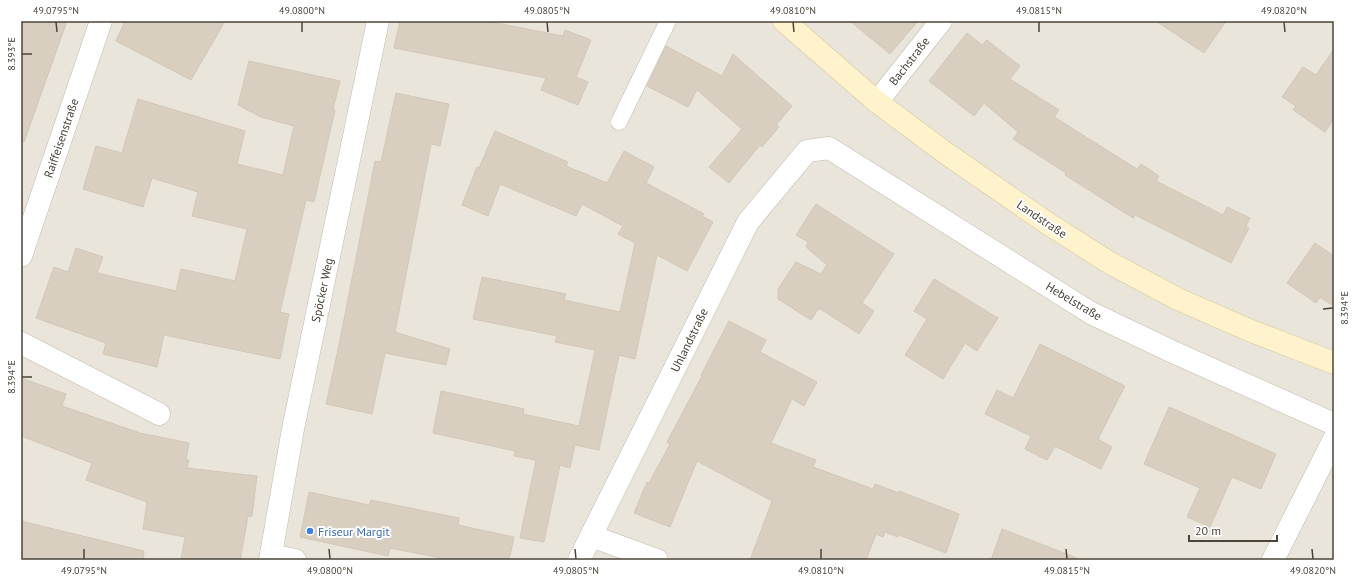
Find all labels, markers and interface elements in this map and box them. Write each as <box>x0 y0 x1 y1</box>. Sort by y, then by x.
text: 49.0795°N <box>33 4 79 17</box>
text: 49.0800°N <box>279 4 325 17</box>
text: 49.0805°N <box>524 4 570 17</box>
text: 49.0810°N <box>770 4 816 17</box>
text: 49.0815°N <box>1016 4 1062 17</box>
text: 49.0820°N <box>1261 4 1307 17</box>
street label: Bachstraße <box>885 34 933 88</box>
text: 8.393°E <box>5 37 18 71</box>
street label: Raiffeisenstraße <box>40 96 82 180</box>
street label: Landstraße <box>1014 197 1070 241</box>
street label: Spöcker Weg <box>308 256 336 324</box>
street label: Hebelstraße <box>1043 278 1105 324</box>
text: 8.394°E <box>1338 291 1351 325</box>
street label: Uhlandstraße <box>667 306 711 374</box>
text: 8.394°E <box>5 360 18 394</box>
scale bar <box>1189 517 1277 543</box>
text: 20 m <box>1195 523 1221 538</box>
place label: Friseur Margit <box>318 524 390 539</box>
marker: Friseur Margit <box>305 526 315 536</box>
text: 49.0795°N <box>61 564 107 577</box>
text: 49.0800°N <box>307 564 353 577</box>
text: 49.0805°N <box>553 564 599 577</box>
text: 49.0810°N <box>798 564 844 577</box>
text: 49.0815°N <box>1044 564 1090 577</box>
text: 49.0820°N <box>1290 564 1336 577</box>

